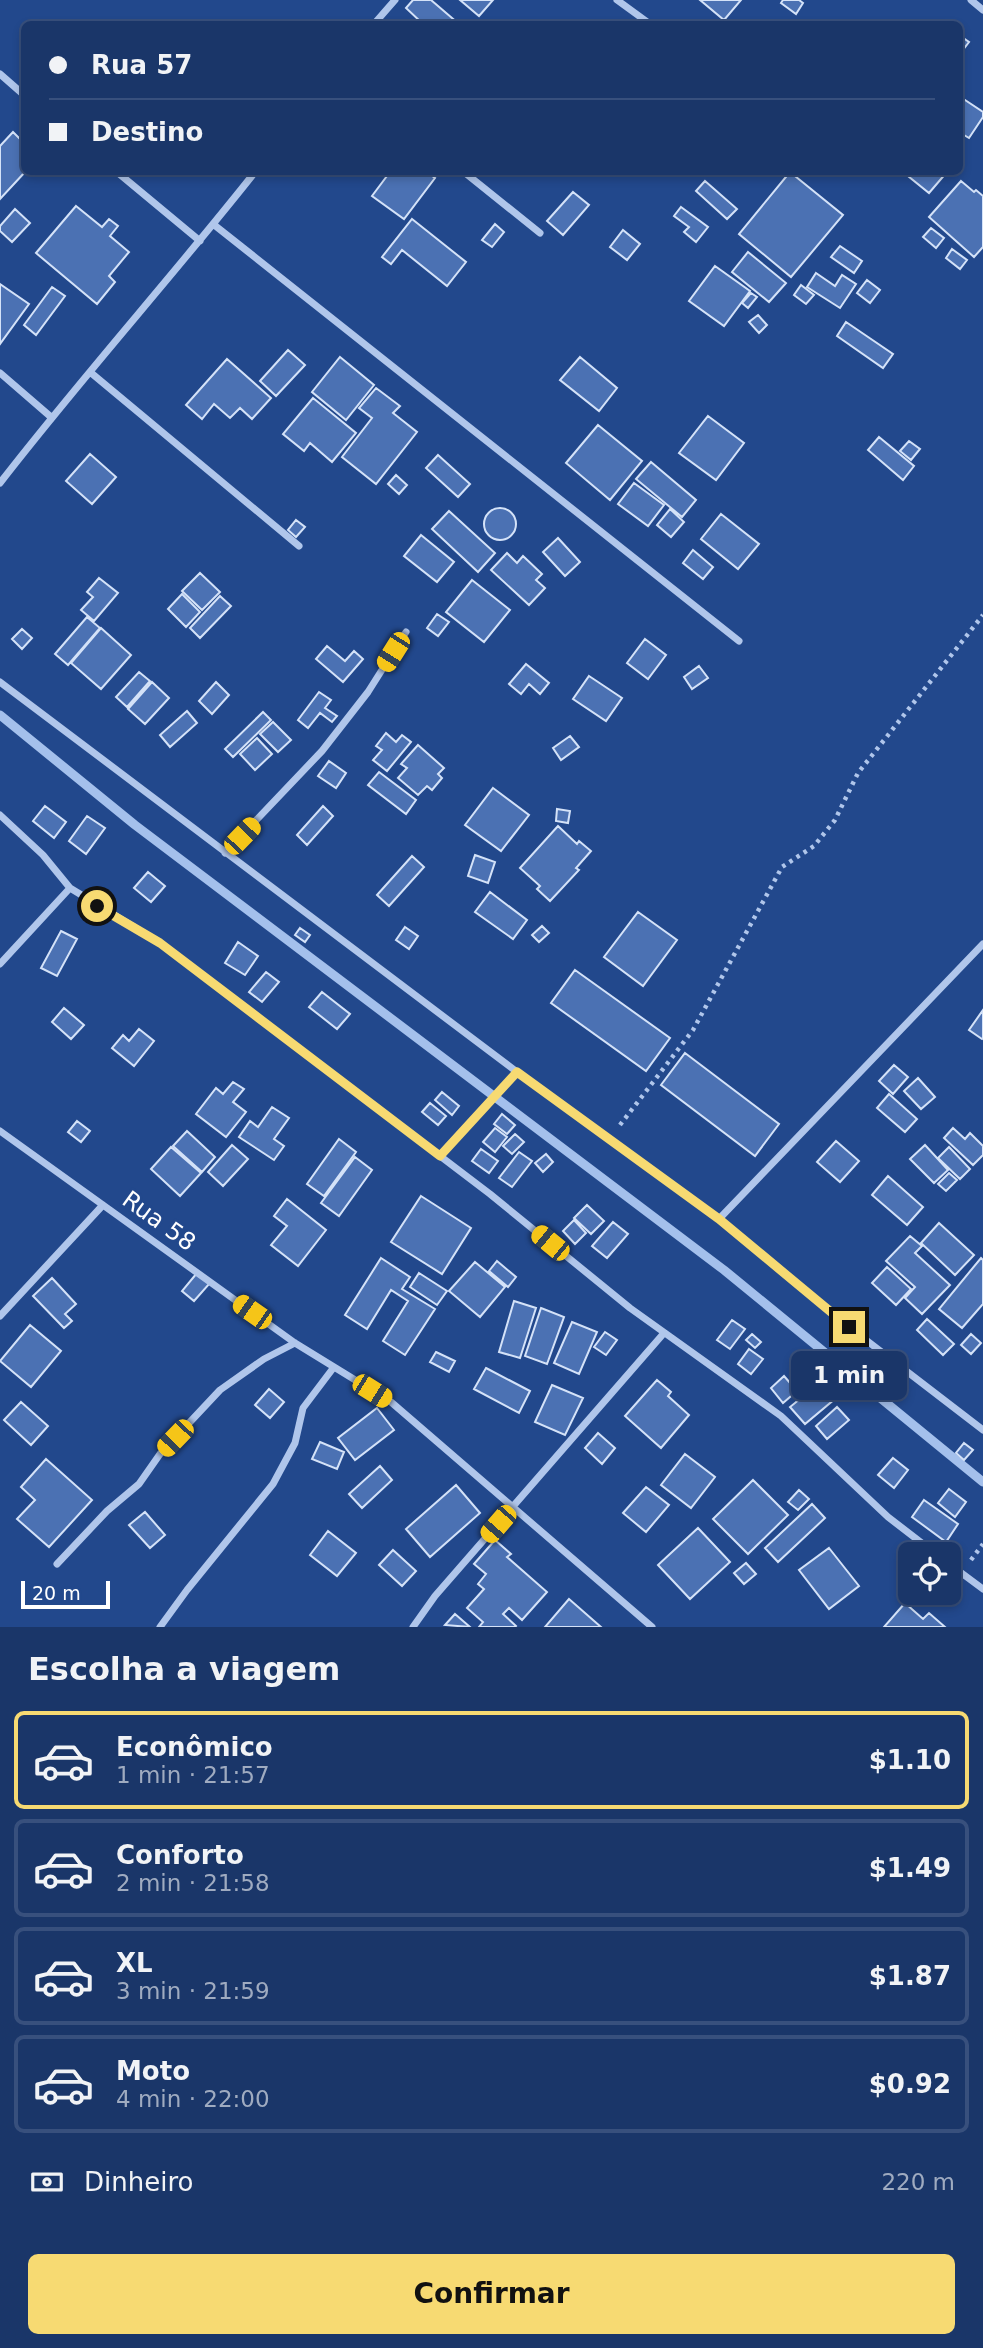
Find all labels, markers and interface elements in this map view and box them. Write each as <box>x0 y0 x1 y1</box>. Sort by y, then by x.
text: Rua 57 <box>91 50 192 80</box>
text: Destino <box>91 117 203 147</box>
car <box>373 629 414 675</box>
car <box>220 814 265 858</box>
route start <box>81 890 113 922</box>
street label: Rua 58 <box>117 1185 201 1257</box>
car <box>528 1222 573 1264</box>
car <box>229 1291 276 1333</box>
route end <box>833 1311 865 1343</box>
callout: 1 min <box>791 1352 907 1400</box>
text: 1 min <box>813 1362 885 1388</box>
car <box>349 1371 396 1411</box>
car <box>153 1416 198 1460</box>
car <box>477 1501 520 1547</box>
map controls <box>898 1542 961 1605</box>
button: locate <box>898 1542 961 1605</box>
scale bar <box>21 1578 110 1610</box>
text: 20 m <box>32 1582 81 1604</box>
text: Escolha a viagem <box>28 1650 340 1688</box>
icon: car <box>32 1729 95 1792</box>
text: Econômico <box>116 1732 273 1762</box>
text: $1.10 <box>869 1745 951 1775</box>
text: 1 min · 21:57 <box>116 1762 270 1788</box>
icon: car <box>32 1837 95 1900</box>
text: Conforto <box>116 1840 244 1870</box>
text: $1.49 <box>869 1853 951 1883</box>
text: 2 min · 21:58 <box>116 1870 270 1896</box>
icon: car <box>32 1945 95 2008</box>
text: XL <box>116 1948 153 1978</box>
text: $1.87 <box>869 1961 951 1991</box>
text: 3 min · 21:59 <box>116 1978 270 2004</box>
icon: car <box>32 2053 95 2116</box>
text: Moto <box>116 2056 190 2086</box>
text: $0.92 <box>869 2069 951 2099</box>
text: 4 min · 22:00 <box>116 2086 270 2112</box>
icon: cash <box>28 2163 66 2201</box>
text: Dinheiro <box>84 2167 193 2197</box>
text: 220 m <box>881 2169 955 2195</box>
button: Confirmar <box>28 2254 955 2334</box>

